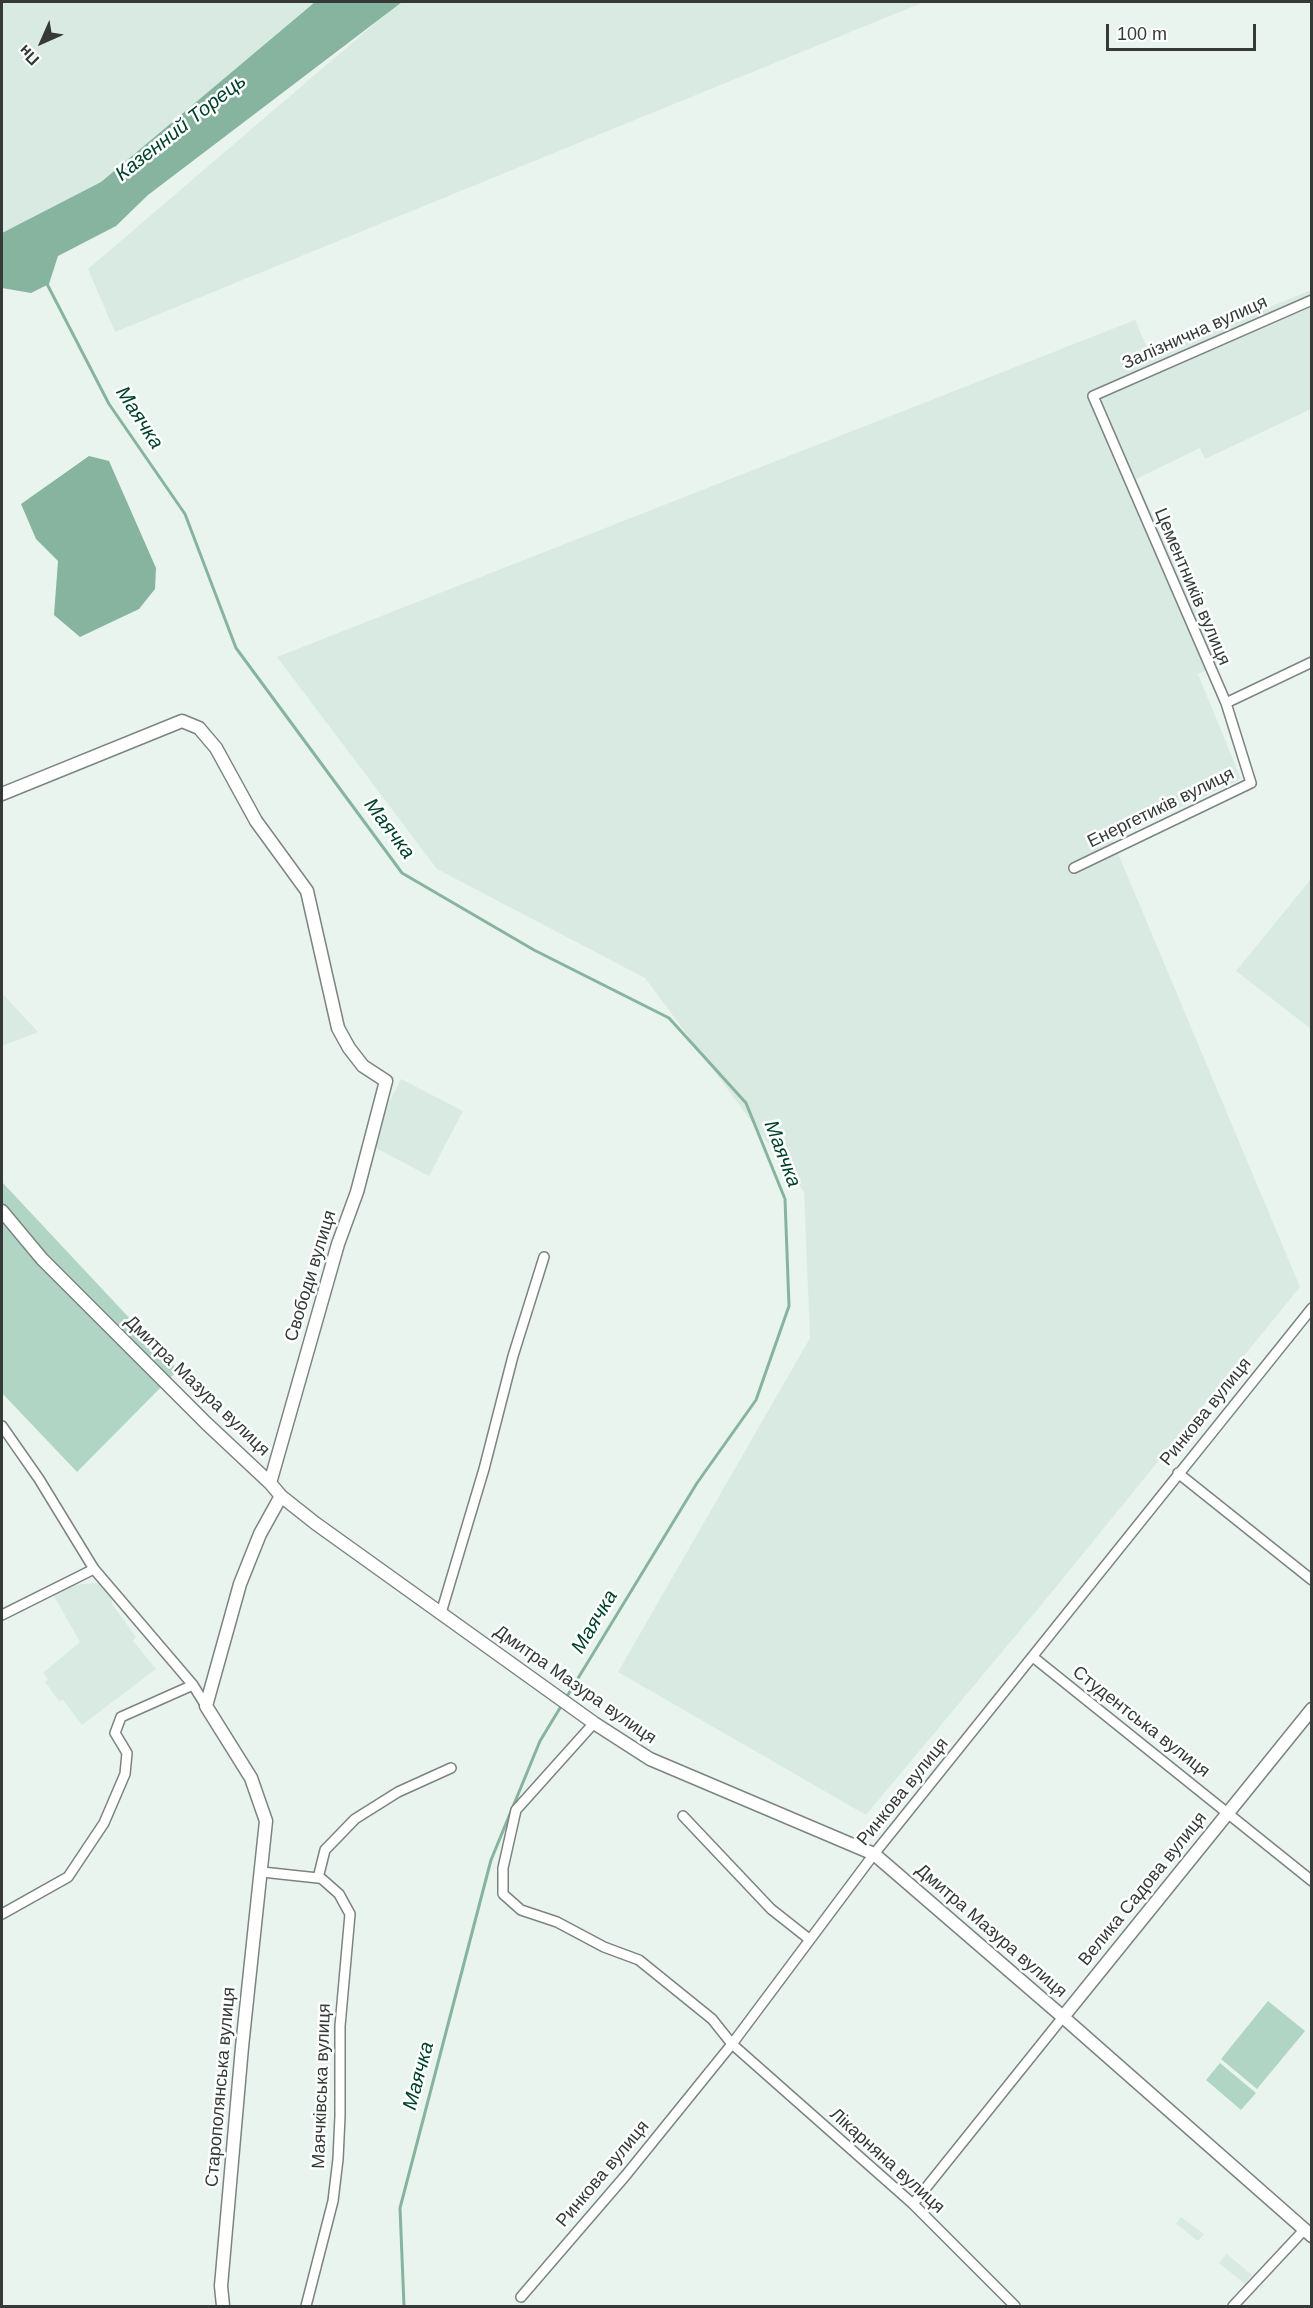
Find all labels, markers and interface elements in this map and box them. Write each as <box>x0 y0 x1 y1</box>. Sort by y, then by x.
north arrow <box>12 12 72 72</box>
scale bar <box>1109 12 1259 50</box>
text: 100 m <box>1117 24 1167 44</box>
text: Пн <box>15 42 42 69</box>
water label: Казенний Торець <box>111 69 251 187</box>
street label: Залізнична вулиця <box>1119 291 1271 375</box>
water label: Маячка <box>110 382 168 454</box>
street label: Цементників вулиця <box>1149 505 1235 669</box>
street label: Енергетиків вулиця <box>1084 763 1238 853</box>
water label: Маячка <box>358 794 420 864</box>
water label: Маячка <box>758 1117 806 1191</box>
street label: Свободи вулиця <box>281 1208 341 1344</box>
street label: Дмитра Мазура вулиця <box>120 1311 274 1461</box>
street label: Ринкова вулиця <box>1156 1354 1256 1470</box>
water label: Маячка <box>567 1586 623 1658</box>
street label: Дмитра Мазура вулиця <box>490 1621 660 1749</box>
street label: Студентська вулиця <box>1068 1662 1214 1782</box>
street label: Ринкова вулиця <box>853 1734 953 1850</box>
street label: Велика Садова вулиця <box>1074 1808 1212 1970</box>
street label: Дмитра Мазура вулиця <box>911 1859 1071 2003</box>
street label: Старополянська вулиця <box>201 1986 241 2188</box>
street label: Маячківська вулиця <box>308 2003 336 2169</box>
water label: Маячка <box>398 2039 440 2113</box>
street label: Лікарняна вулиця <box>825 2104 949 2218</box>
street label: Ринкова вулиця <box>552 2116 654 2232</box>

